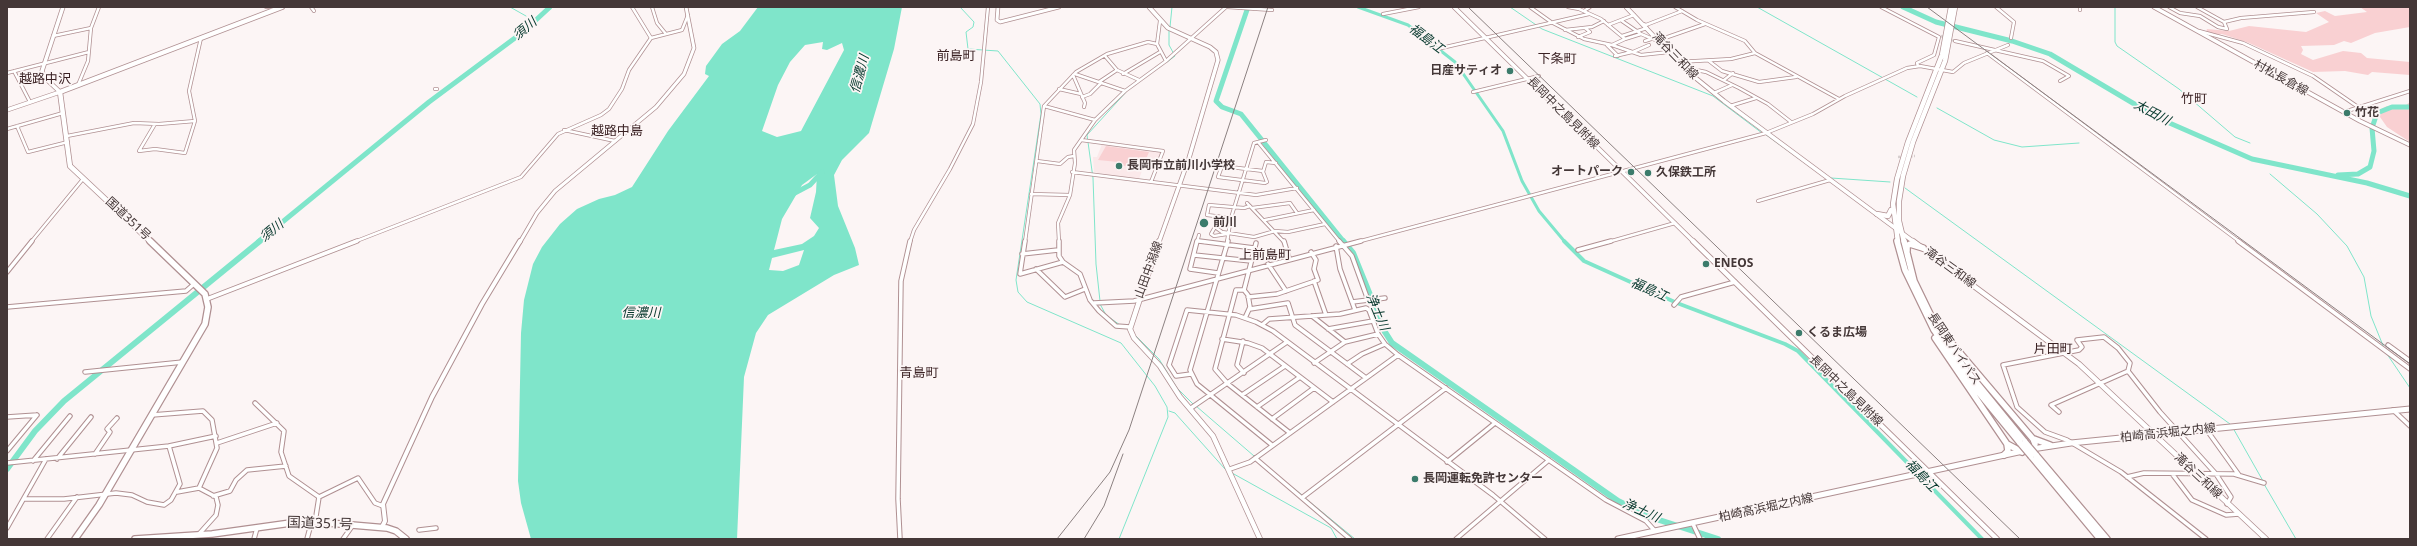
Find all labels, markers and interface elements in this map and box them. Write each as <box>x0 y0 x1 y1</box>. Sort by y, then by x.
water label: 須川 <box>510 15 540 43</box>
water label: 福島江 <box>1406 21 1446 57</box>
street label: 滝谷三和線 <box>1649 29 1701 83</box>
district label: 前島町 <box>937 48 975 64</box>
district label: 下条町 <box>1538 51 1576 67</box>
water label: 信濃川 <box>847 53 873 95</box>
street label: 村松長倉線 <box>2251 57 2311 99</box>
place label: 日産サティオ <box>1430 64 1502 78</box>
marker: 日産サティオ <box>1505 66 1515 76</box>
district label: 越路中沢 <box>19 71 71 87</box>
street label: 長岡中之島見附線 <box>1524 74 1602 152</box>
district label: 竹町 <box>2181 91 2207 107</box>
water label: 太田川 <box>2131 97 2173 129</box>
place label: 竹花 <box>2355 106 2379 120</box>
marker: 竹花 <box>2342 108 2352 118</box>
district label: 越路中島 <box>591 123 643 139</box>
place label: 長岡市立前川小学校 <box>1127 159 1235 173</box>
marker: 長岡市立前川小学校 <box>1114 161 1124 171</box>
place label: オートパーク <box>1551 165 1623 179</box>
place label: 久保鉄工所 <box>1656 166 1716 180</box>
marker: オートパーク <box>1626 167 1636 177</box>
marker: 久保鉄工所 <box>1643 168 1653 178</box>
street label: 国道351号 <box>102 194 154 244</box>
place label: 前川 <box>1213 216 1237 230</box>
water label: 須川 <box>257 217 287 245</box>
marker: 前川 <box>1198 217 1210 229</box>
street label: 山田中潟線 <box>1132 239 1166 301</box>
street label: 滝谷三和線 <box>1921 245 1979 291</box>
district label: 上前島町 <box>1239 247 1291 263</box>
place label: ENEOS <box>1714 257 1753 271</box>
marker: ENEOS <box>1701 259 1711 269</box>
water label: 福島江 <box>1628 275 1670 305</box>
water label: 浄土川 <box>1362 291 1392 333</box>
water label: 信濃川 <box>622 305 660 321</box>
street label: 長岡東バイパス <box>1925 310 1983 388</box>
place label: くるま広場 <box>1807 326 1867 340</box>
marker: くるま広場 <box>1794 328 1804 338</box>
district label: 片田町 <box>2034 341 2072 357</box>
street label: 長岡中之島見附線 <box>1806 352 1886 430</box>
district label: 青島町 <box>900 365 938 381</box>
street label: 柏崎高浜堀之内線 <box>2120 421 2216 445</box>
street label: 滝谷三和線 <box>2171 450 2225 502</box>
water label: 福島江 <box>1902 457 1940 495</box>
place label: 長岡運転免許センター <box>1423 472 1543 486</box>
marker: 長岡運転免許センター <box>1410 474 1420 484</box>
street label: 柏崎高浜堀之内線 <box>1718 491 1814 525</box>
water label: 浄土川 <box>1620 496 1662 526</box>
street label: 国道351号 <box>287 514 353 534</box>

